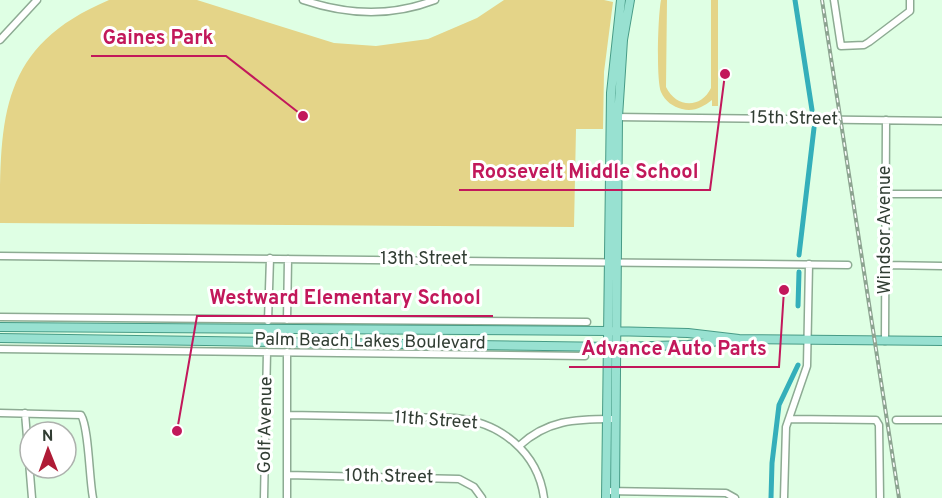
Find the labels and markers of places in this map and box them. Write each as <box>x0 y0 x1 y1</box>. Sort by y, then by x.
callout: Gaines Park <box>91 18 226 56</box>
callout: Roosevelt Middle School <box>459 152 710 190</box>
callout: Westward Elementary School <box>197 278 493 316</box>
callout: Advance Auto Parts <box>569 329 779 367</box>

